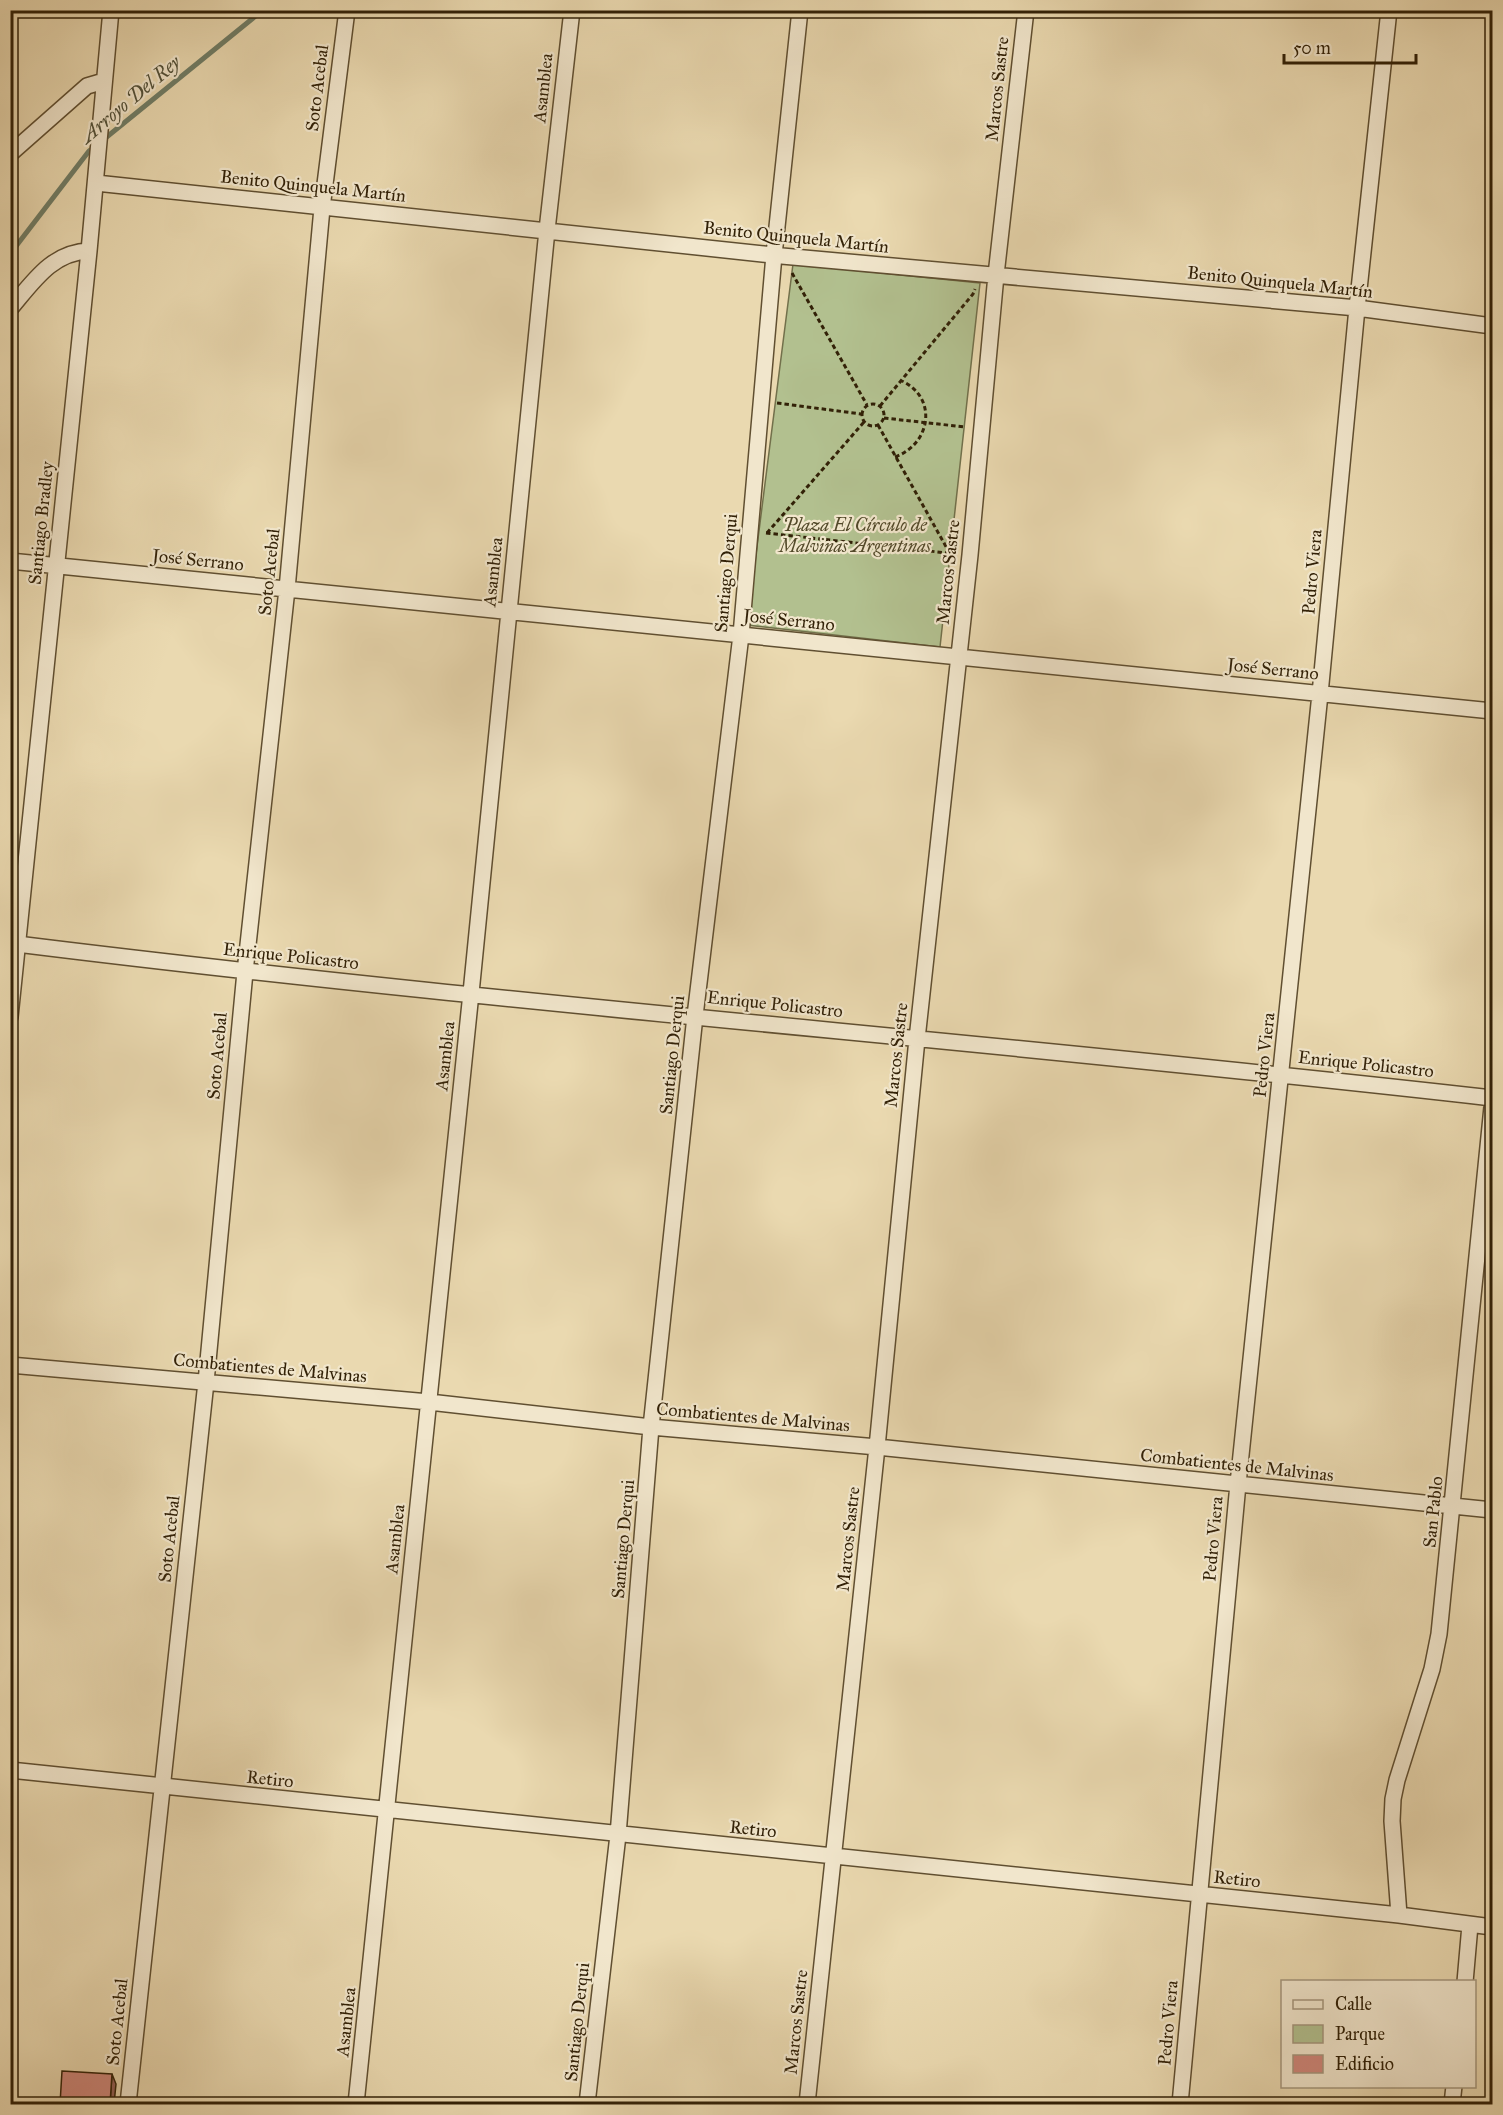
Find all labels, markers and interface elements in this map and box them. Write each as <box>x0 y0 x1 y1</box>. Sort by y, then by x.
scale bar <box>1284 27 1416 65</box>
street label: Marcos Sastre <box>981 36 1013 142</box>
text: 50 m <box>1293 37 1331 59</box>
street label: Soto Acebal <box>301 43 333 133</box>
water label: Arroyo Del Rey <box>74 49 186 149</box>
street label: Asamblea <box>528 52 558 125</box>
street label: Benito Quinquela Martín <box>219 165 407 208</box>
street label: Benito Quinquela Martín <box>702 216 890 259</box>
street label: Benito Quinquela Martín <box>1186 261 1374 304</box>
street label: Santiago Bradley <box>24 460 59 586</box>
street label: Santiago Derqui <box>710 512 743 634</box>
park label: Plaza El Círculo de Malvinas Argentinas <box>777 514 932 557</box>
street label: Marcos Sastre <box>932 519 964 625</box>
street label: Soto Acebal <box>253 527 285 617</box>
street label: Pedro Viera <box>1297 528 1327 615</box>
street label: Asamblea <box>478 536 508 609</box>
street label: José Serrano <box>149 544 245 577</box>
street label: José Serrano <box>740 604 836 637</box>
street label: José Serrano <box>1224 653 1320 686</box>
street label: Enrique Policastro <box>222 938 360 975</box>
street label: Enrique Policastro <box>706 986 844 1023</box>
street label: Santiago Derqui <box>655 994 690 1116</box>
street label: Marcos Sastre <box>880 1002 912 1108</box>
street label: Soto Acebal <box>202 1011 232 1100</box>
street label: Pedro Viera <box>1249 1011 1279 1099</box>
street label: Asamblea <box>430 1020 460 1093</box>
street label: Enrique Policastro <box>1297 1046 1435 1083</box>
street label: Combatientes de Malvinas <box>172 1349 368 1387</box>
street label: Combatientes de Malvinas <box>655 1398 851 1436</box>
street label: Combatientes de Malvinas <box>1139 1444 1335 1486</box>
street label: San Pablo <box>1418 1475 1448 1549</box>
street label: Santiago Derqui <box>607 1478 640 1600</box>
street label: Marcos Sastre <box>832 1486 864 1592</box>
street label: Soto Acebal <box>153 1494 185 1584</box>
street label: Pedro Viera <box>1198 1495 1228 1582</box>
street label: Asamblea <box>380 1503 410 1576</box>
street label: Retiro <box>245 1766 295 1792</box>
street label: Retiro <box>728 1816 778 1842</box>
street label: Retiro <box>1212 1866 1262 1892</box>
street label: Santiago Derqui <box>560 1961 595 2083</box>
street label: Marcos Sastre <box>780 1969 812 2075</box>
street label: Soto Acebal <box>101 1977 133 2067</box>
street label: Pedro Viera <box>1153 1979 1183 2066</box>
legend <box>1281 1980 1476 2088</box>
street label: Asamblea <box>331 1986 361 2059</box>
text: Calle <box>1335 1993 1372 2015</box>
text: Parque <box>1335 2023 1385 2046</box>
text: Edificio <box>1335 2053 1394 2075</box>

